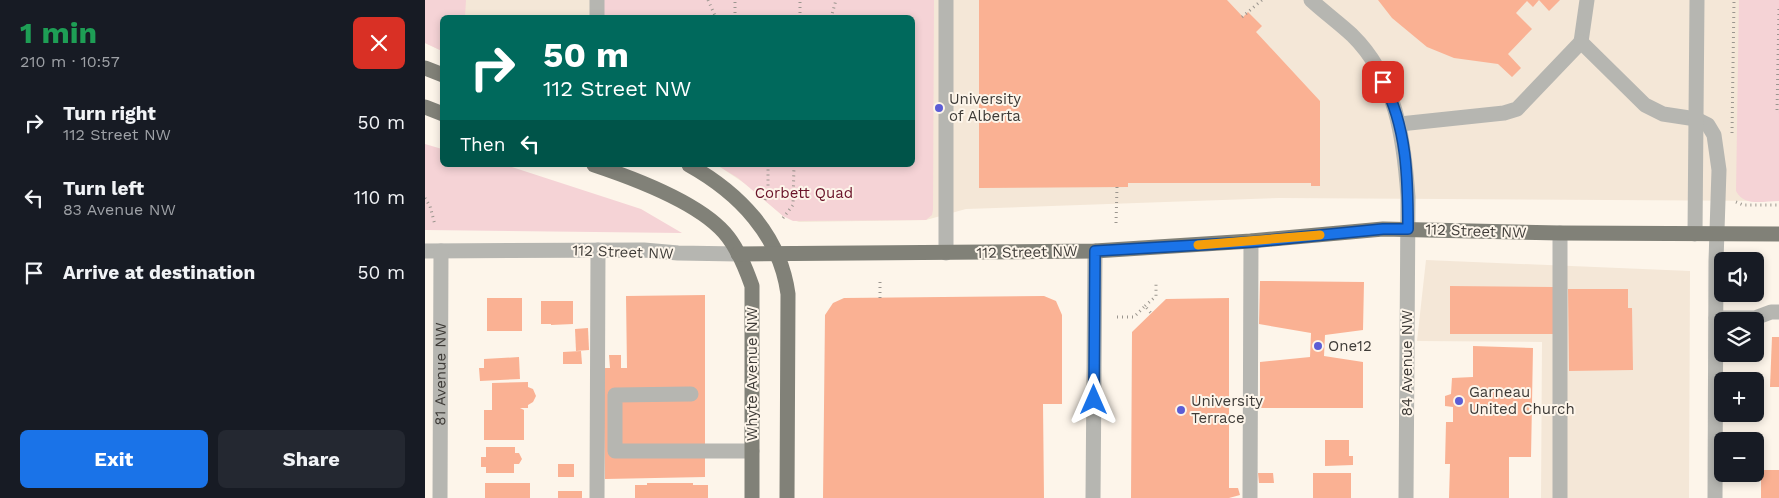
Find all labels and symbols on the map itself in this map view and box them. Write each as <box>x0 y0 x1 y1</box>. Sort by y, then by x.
pin <box>1362 61 1404 103</box>
place label: University of Alberta <box>949 90 1021 125</box>
marker: University of Alberta <box>933 102 945 114</box>
park label: Corbett Quad <box>755 184 853 202</box>
street label: 112 Street NW <box>1425 220 1527 242</box>
street label: 112 Street NW <box>572 241 674 263</box>
street label: 112 Street NW <box>976 242 1078 262</box>
street label: Whyte Avenue NW <box>743 307 761 441</box>
street label: 84 Avenue NW <box>1398 310 1416 416</box>
street label: 81 Avenue NW <box>431 322 450 426</box>
place label: One12 <box>1328 337 1372 355</box>
marker: One12 <box>1312 340 1324 352</box>
position arrow <box>1067 373 1119 425</box>
place label: Garneau United Church <box>1469 383 1575 418</box>
place label: University Terrace <box>1191 392 1263 427</box>
marker: Garneau United Church <box>1453 395 1465 407</box>
marker: University Terrace <box>1175 404 1187 416</box>

